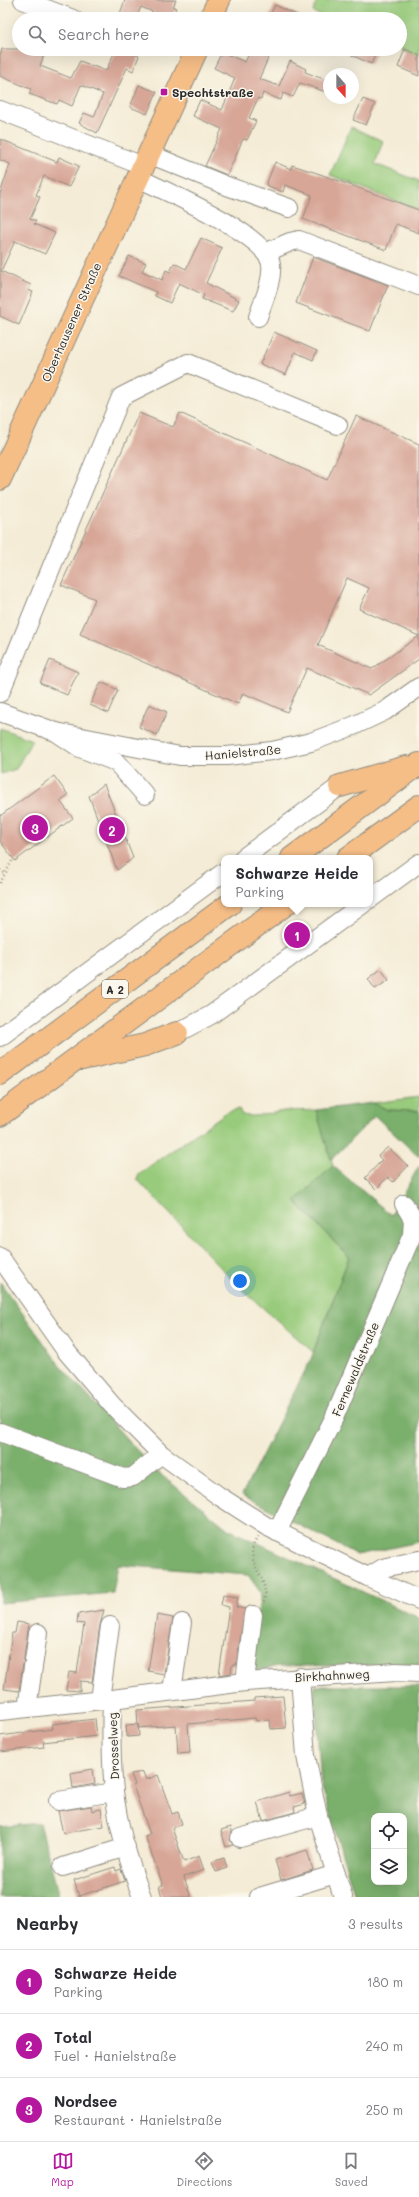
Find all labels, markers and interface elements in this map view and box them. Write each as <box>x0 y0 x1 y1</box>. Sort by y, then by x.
search box <box>12 12 407 56</box>
icon: search <box>26 23 48 45</box>
text: Search here <box>58 24 149 44</box>
north arrow <box>323 68 359 104</box>
place label: Spechtstraße <box>172 84 253 100</box>
marker: Spechtstraße <box>159 87 169 97</box>
street label: Oberhausener Straße <box>37 260 105 384</box>
street label: Hanielstraße <box>204 741 282 763</box>
pin: 3 <box>22 813 48 843</box>
pin: 2 <box>99 815 125 845</box>
popup <box>221 855 373 907</box>
text: Schwarze Heide <box>236 863 359 883</box>
text: Parking <box>236 883 284 900</box>
pin: 1 <box>284 920 310 950</box>
road number: A 2 <box>102 980 128 998</box>
your location <box>230 1271 250 1291</box>
street label: Fernewaldstraße <box>328 1319 382 1419</box>
street label: Birkhahnweg <box>294 1665 370 1685</box>
street label: Drosselweg <box>104 1712 122 1780</box>
map controls <box>371 1813 407 1885</box>
button: locate <box>371 1813 407 1849</box>
button: layers <box>371 1849 407 1885</box>
text: Nearby <box>16 1912 78 1934</box>
text: 3 results <box>348 1915 403 1932</box>
text: Schwarze Heide <box>54 1963 177 1983</box>
text: 1 <box>26 1973 32 1990</box>
text: 180 m <box>367 1973 403 1990</box>
text: Parking <box>54 1983 102 2000</box>
text: Total <box>54 2027 92 2047</box>
text: 2 <box>25 2037 33 2054</box>
text: 240 m <box>366 2037 403 2054</box>
text: Fuel · Hanielstraße <box>54 2047 177 2064</box>
text: Nordsee <box>54 2091 117 2111</box>
text: 3 <box>25 2101 33 2118</box>
text: 250 m <box>366 2101 403 2118</box>
text: Restaurant · Hanielstraße <box>54 2111 222 2128</box>
tab: Map <box>51 2150 74 2189</box>
tab: Directions <box>176 2150 232 2189</box>
tab: Saved <box>335 2150 368 2189</box>

